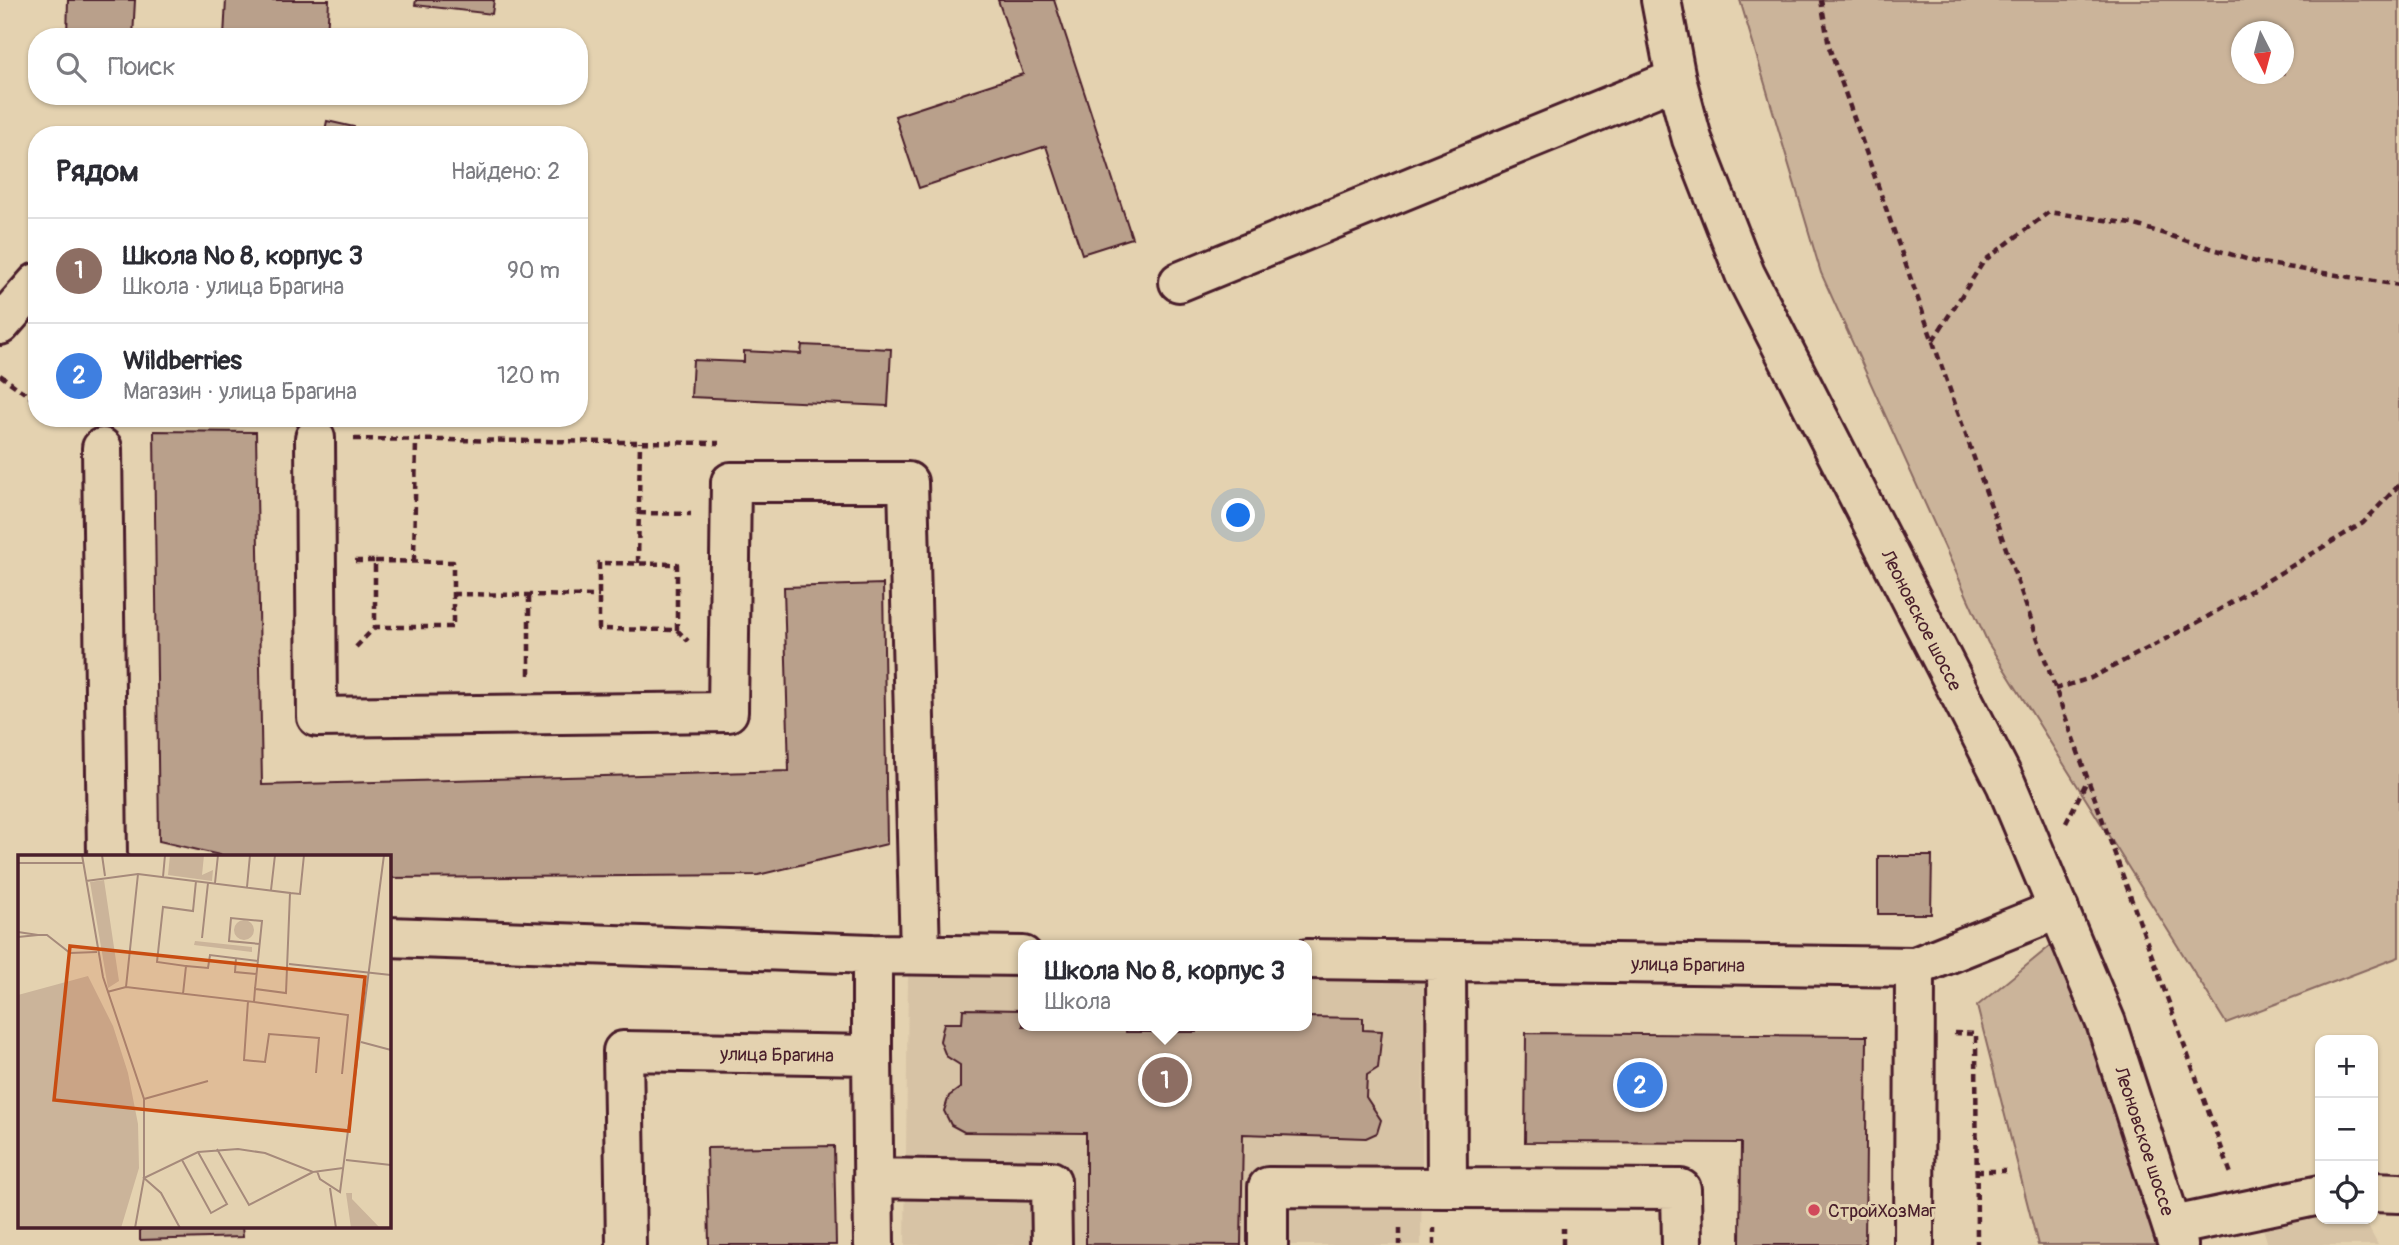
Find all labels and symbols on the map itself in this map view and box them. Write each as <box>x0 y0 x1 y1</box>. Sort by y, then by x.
north arrow <box>2231 21 2294 84</box>
your location <box>1221 498 1255 532</box>
street label: Леоновское шоссе <box>1875 545 1967 696</box>
inset map <box>18 855 390 1228</box>
street label: улица Брагина <box>1630 952 1745 978</box>
street label: улица Брагина <box>719 1042 834 1068</box>
pin: 1 <box>1142 1054 1188 1106</box>
pin: 2 <box>1617 1059 1663 1111</box>
street label: Леоновское шоссе <box>2108 1063 2180 1220</box>
place label: СтройХозМаг <box>1828 1199 1937 1223</box>
marker: СтройХозМаг <box>1806 1202 1822 1218</box>

